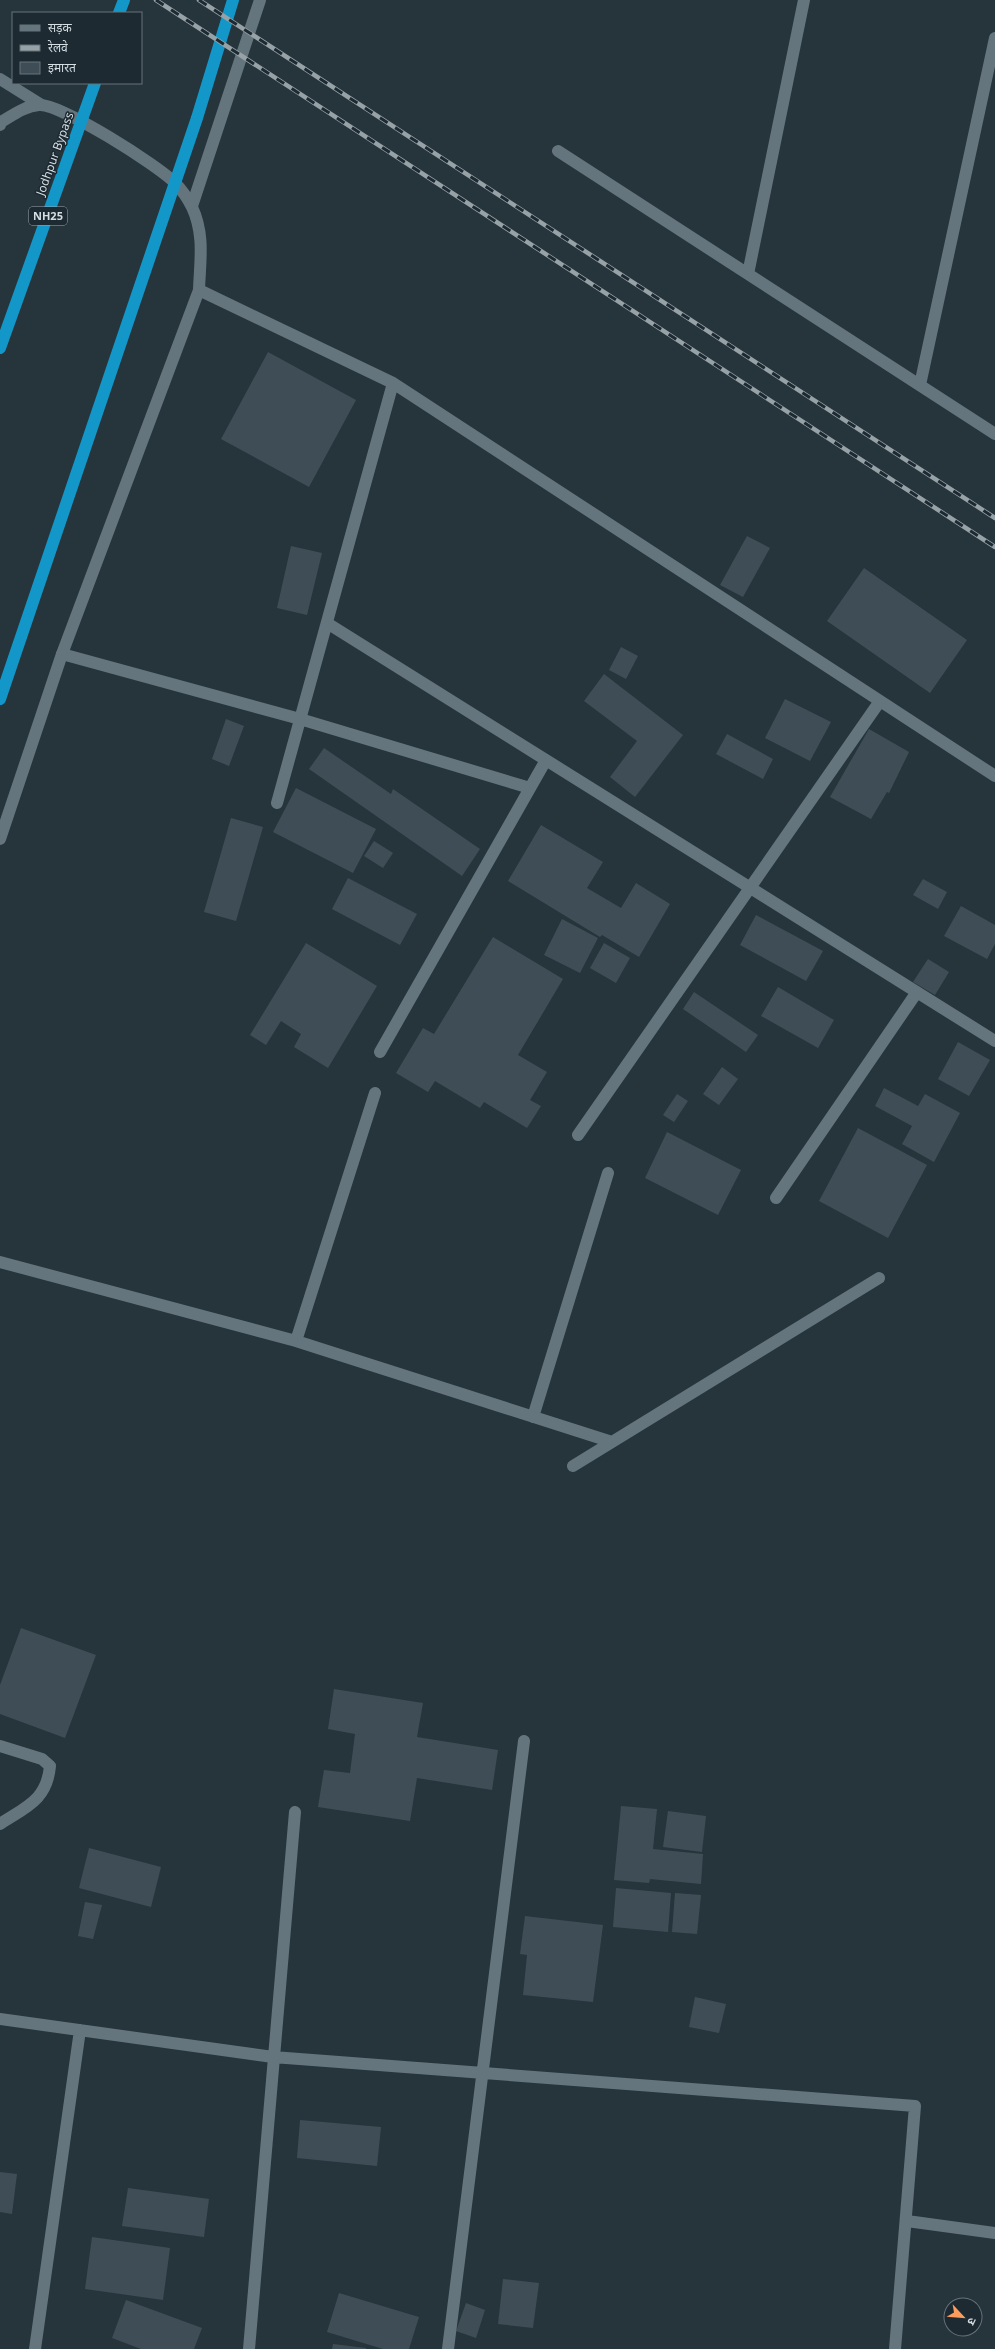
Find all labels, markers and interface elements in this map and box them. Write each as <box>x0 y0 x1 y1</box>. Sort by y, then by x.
legend <box>12 12 142 84</box>
text: सड़क <box>48 19 73 36</box>
text: रेलवे <box>48 39 68 56</box>
text: इमारत <box>48 59 77 76</box>
street label: Jodhpur Bypass <box>31 109 78 199</box>
road number: NH25 <box>29 207 67 225</box>
north arrow <box>943 2297 983 2337</box>
text: उ <box>964 2315 981 2328</box>

